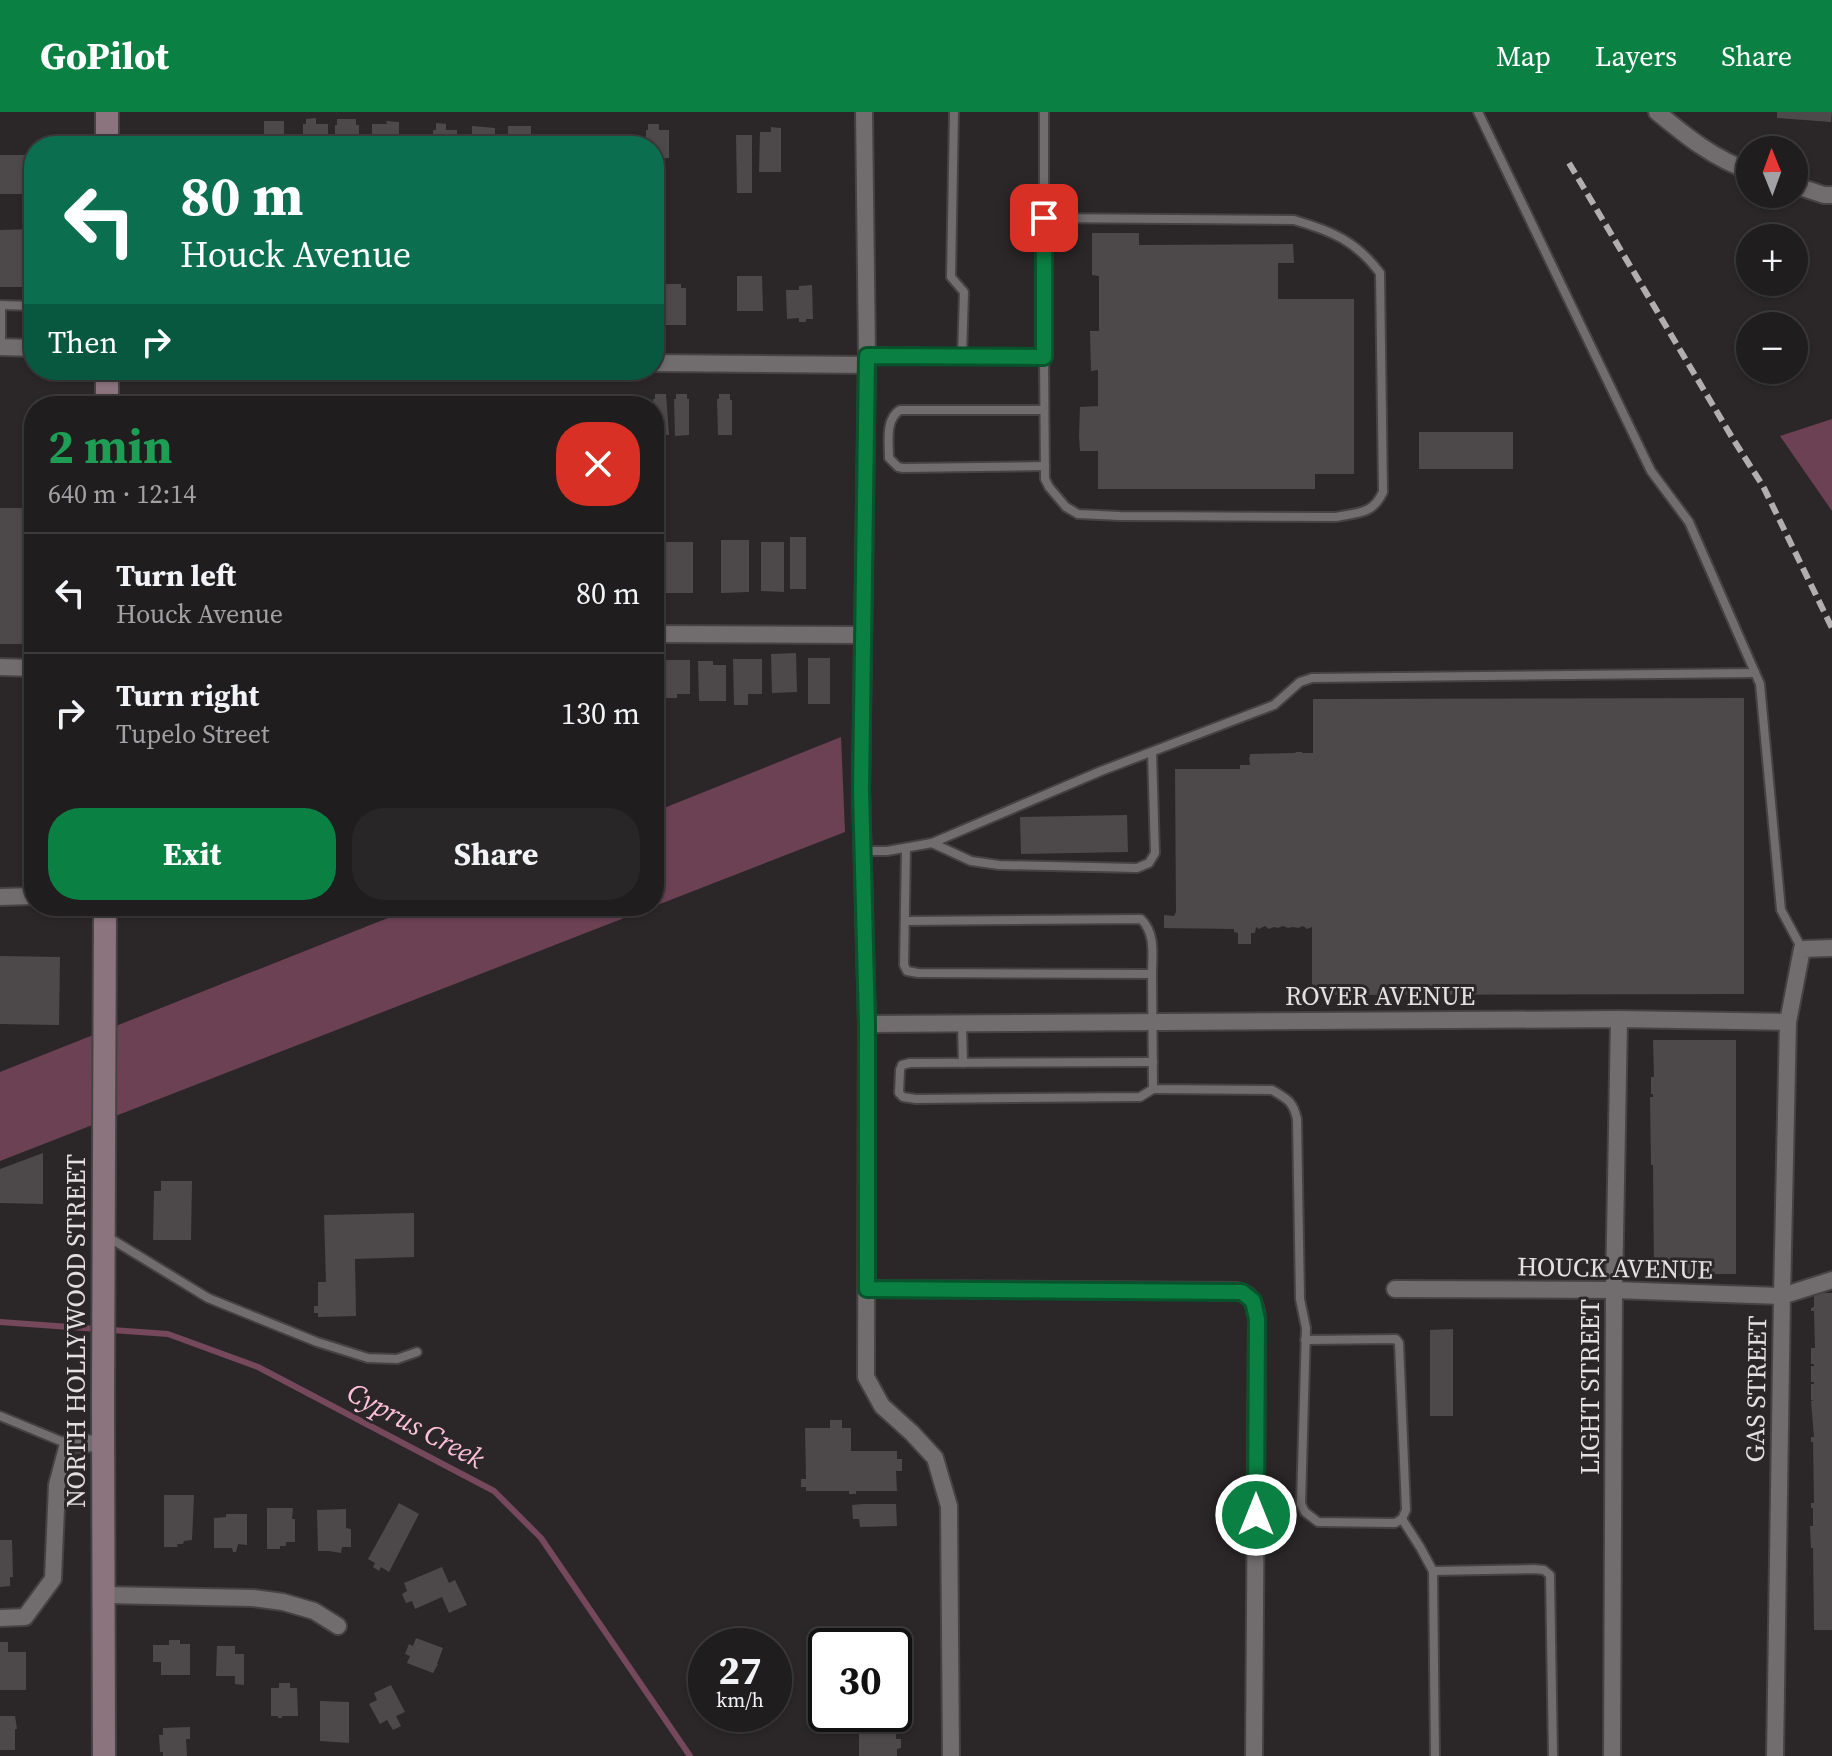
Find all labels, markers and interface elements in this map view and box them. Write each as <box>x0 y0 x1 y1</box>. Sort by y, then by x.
text: GoPilot <box>40 30 169 82</box>
text: Map <box>1496 37 1551 75</box>
text: Layers <box>1595 37 1677 75</box>
text: Share <box>1721 37 1792 75</box>
north arrow <box>1736 136 1808 208</box>
map controls <box>1736 136 1808 384</box>
text: 80 m <box>180 157 303 234</box>
icon: left <box>48 168 152 272</box>
pin <box>1010 184 1078 252</box>
icon: arrive <box>1022 196 1066 240</box>
button: + <box>1736 224 1808 296</box>
text: Houck Avenue <box>180 230 411 279</box>
button: − <box>1736 312 1808 384</box>
icon: right <box>134 320 178 364</box>
text: Then <box>48 322 118 363</box>
text: 2 min <box>48 413 173 479</box>
button: close <box>556 422 640 506</box>
text: 640 m · 12:14 <box>48 476 196 512</box>
text: Turn left <box>116 555 236 596</box>
icon: left <box>48 571 92 615</box>
text: 80 m <box>576 573 640 614</box>
text: Houck Avenue <box>116 596 283 632</box>
text: Turn right <box>116 675 259 716</box>
icon: right <box>48 691 92 735</box>
text: 130 m <box>561 693 640 734</box>
text: Tupelo Street <box>116 716 269 752</box>
button: Exit <box>48 808 336 900</box>
button: Share <box>352 808 640 900</box>
street label: ROVER AVENUE <box>1285 978 1475 1014</box>
street label: NORTH HOLLYWOOD STREET <box>58 1154 94 1508</box>
street label: HOUCK AVENUE <box>1517 1248 1713 1288</box>
street label: LIGHT STREET <box>1572 1299 1608 1475</box>
street label: GAS STREET <box>1737 1315 1775 1463</box>
water label: Cyprus Creek <box>341 1373 492 1477</box>
position arrow <box>1214 1473 1298 1557</box>
speed limit sign: 30 <box>808 1628 912 1732</box>
text: 27 <box>718 1643 762 1697</box>
text: km/h <box>716 1686 764 1714</box>

